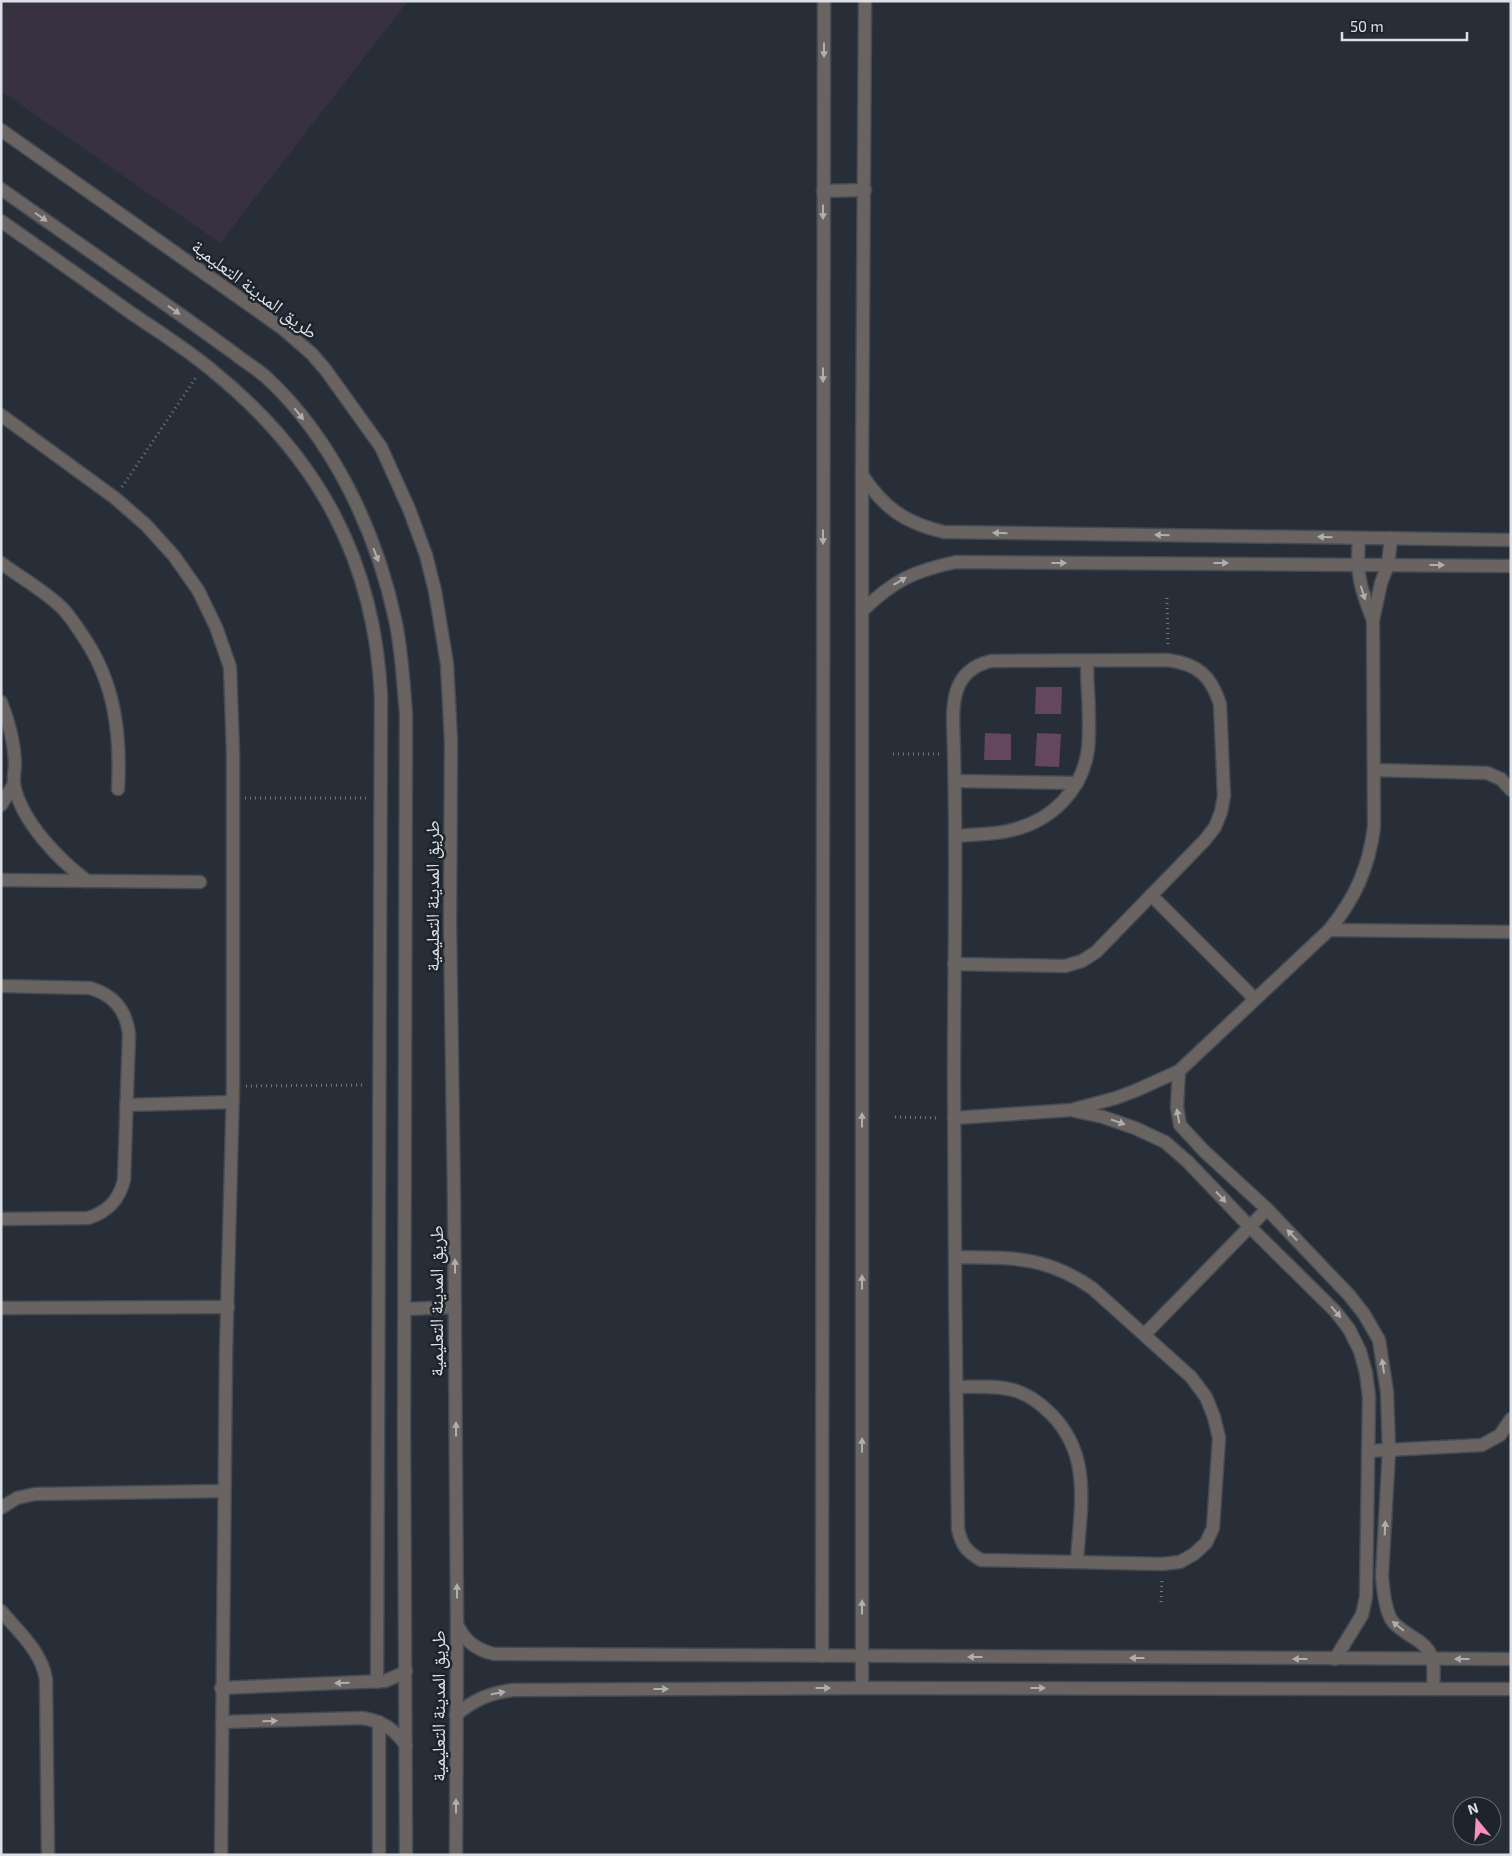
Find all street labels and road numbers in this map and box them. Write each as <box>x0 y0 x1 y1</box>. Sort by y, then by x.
street label: طريق المدينة التعليمية <box>187 234 323 344</box>
street label: طريق المدينة التعليمية <box>420 820 444 972</box>
street label: طريق المدينة التعليمية <box>424 1225 448 1377</box>
street label: طريق المدينة التعليمية <box>426 1630 450 1782</box>

